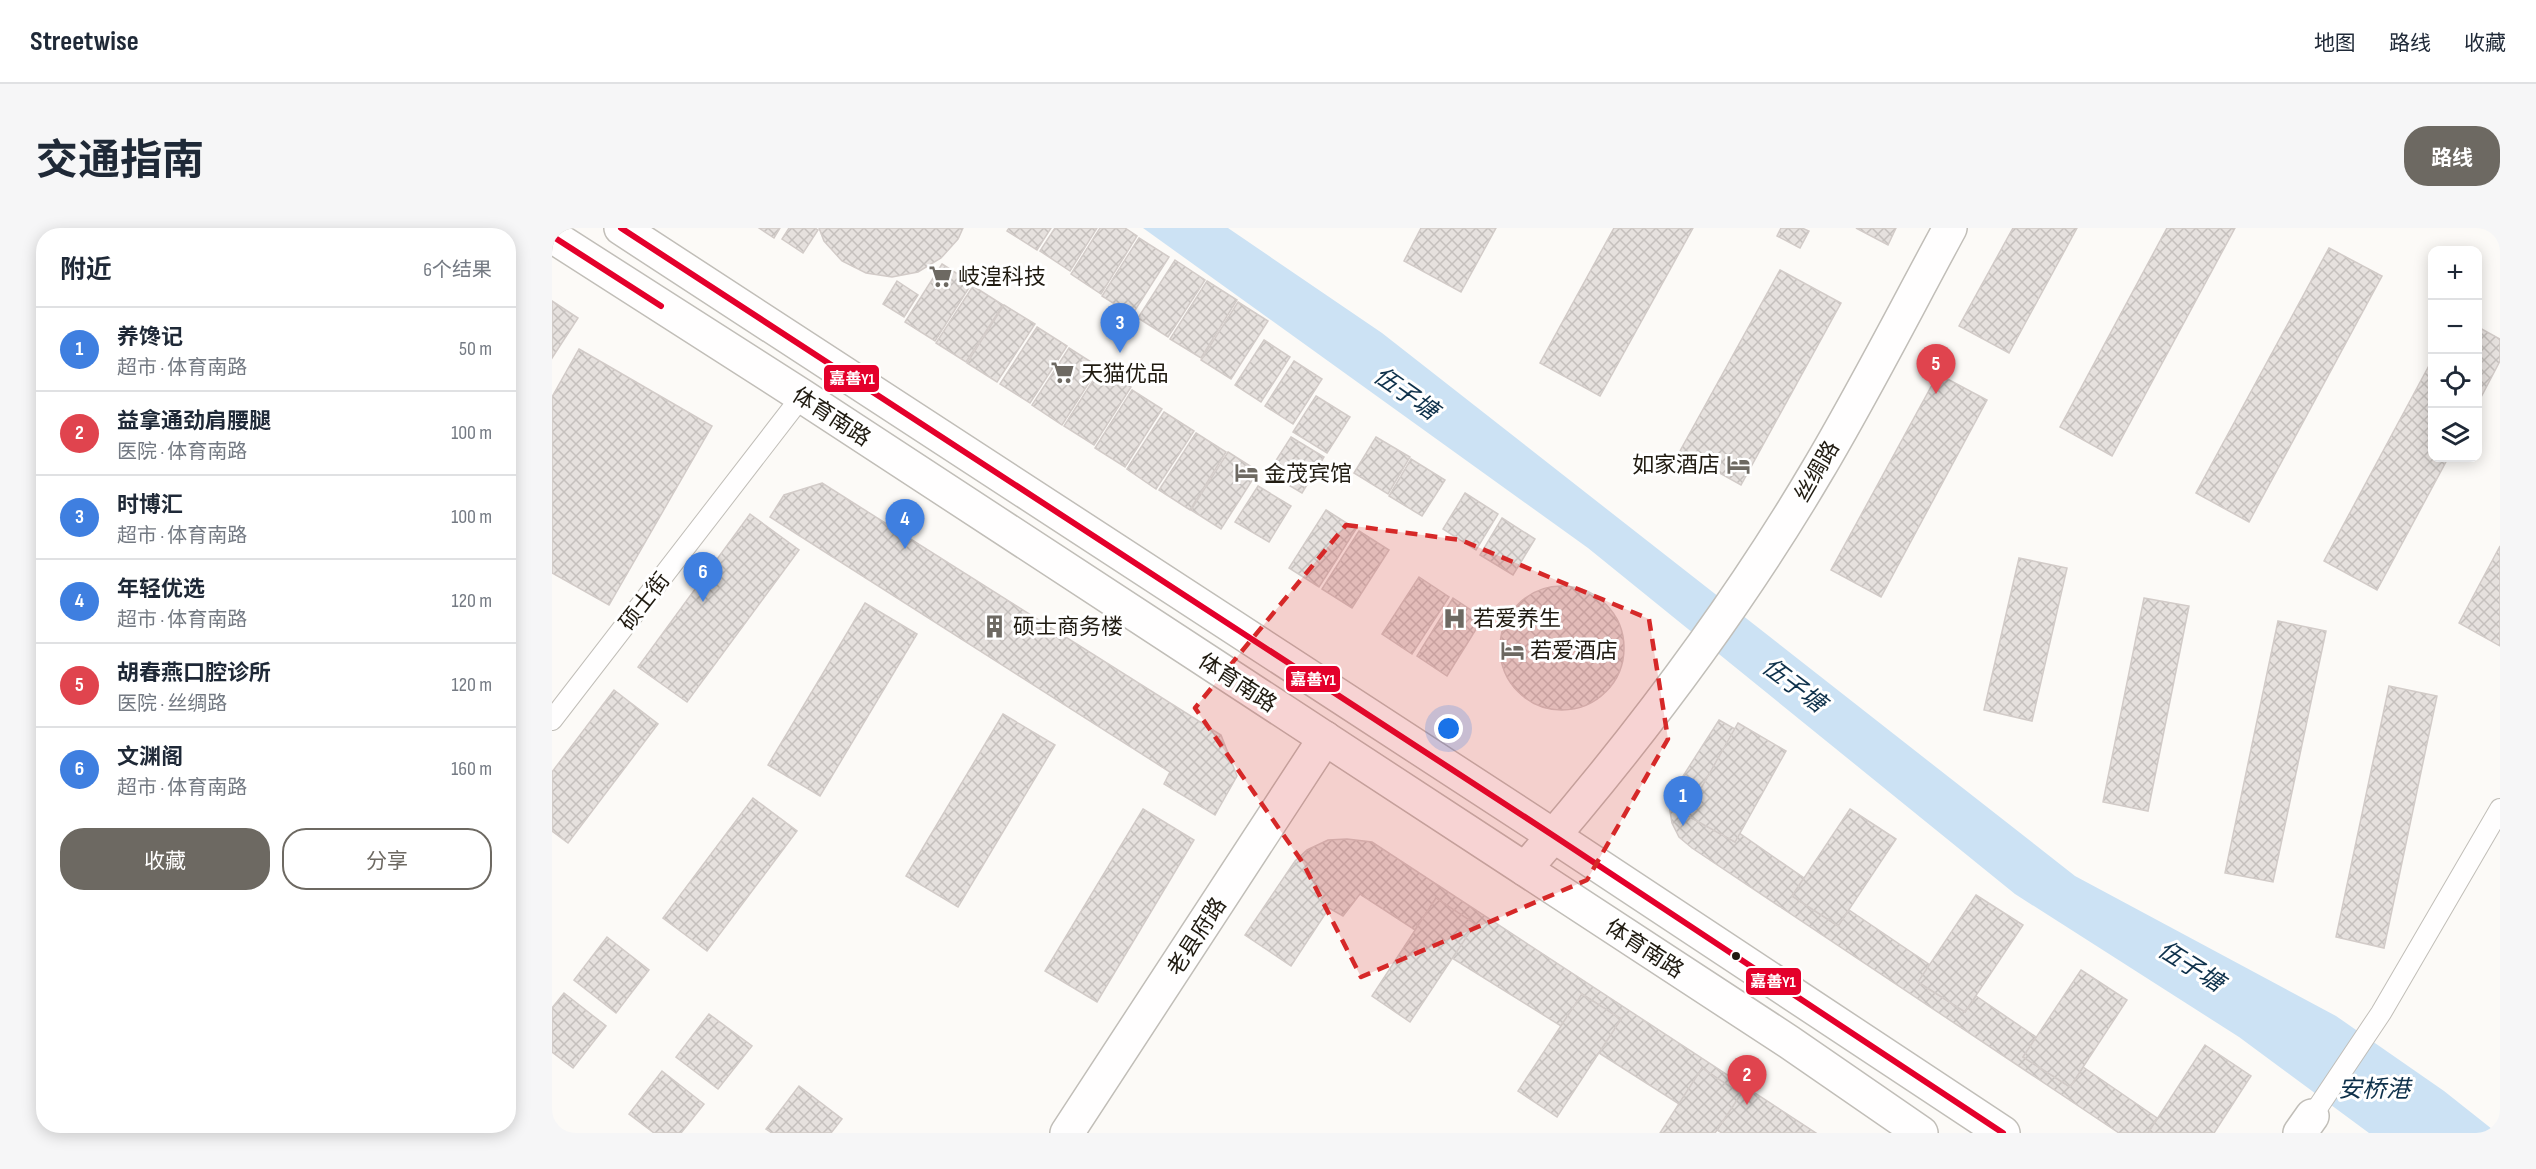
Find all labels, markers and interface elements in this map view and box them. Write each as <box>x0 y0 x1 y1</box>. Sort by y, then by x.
text: Streetwise <box>30 25 139 58</box>
text: 地图 <box>2314 31 2356 56</box>
text: 路线 <box>2389 31 2431 56</box>
text: 收藏 <box>2464 31 2506 56</box>
button: 路线 <box>2404 126 2500 186</box>
text: 交通指南 <box>36 136 204 187</box>
map controls <box>2428 246 2482 462</box>
button: + <box>2428 246 2482 300</box>
text: 附近 <box>60 255 112 286</box>
text: 6个结果 <box>423 258 492 282</box>
supermarket icon: 岐湟科技 <box>927 263 953 289</box>
place label: 岐湟科技 <box>958 264 1046 291</box>
button: − <box>2428 300 2482 354</box>
pin: 3 <box>1100 304 1140 353</box>
text: 养馋记 <box>117 324 183 351</box>
text: 1 <box>76 337 83 361</box>
text: 50 m <box>459 337 492 361</box>
pin: 5 <box>1916 344 1956 394</box>
button: locate <box>2428 354 2482 408</box>
text: 超市 · 体育南路 <box>117 356 247 380</box>
supermarket icon: 天猫优品 <box>1050 360 1076 386</box>
place label: 天猫优品 <box>1081 361 1169 388</box>
water label: 伍子塘 <box>1368 361 1447 428</box>
line badge: 嘉善Y1 <box>823 364 880 393</box>
text: 嘉善Y1 <box>829 370 876 389</box>
street label: 体育南路 <box>787 382 875 453</box>
text: 益拿通劲肩腰腿 <box>117 408 271 435</box>
button: layers <box>2428 408 2482 462</box>
text: 2 <box>75 421 84 445</box>
text: 100 m <box>451 421 492 445</box>
street label: 丝绸路 <box>1789 436 1845 507</box>
text: 医院 · 体育南路 <box>117 440 247 464</box>
hotel icon: 如家酒店 <box>1725 451 1751 477</box>
place label: 如家酒店 <box>1632 452 1720 479</box>
hotel icon: 金茂宾馆 <box>1233 460 1259 486</box>
place label: 金茂宾馆 <box>1264 461 1352 488</box>
text: 时博汇 <box>117 492 183 519</box>
pin: 4 <box>886 500 924 549</box>
text: 3 <box>75 505 84 529</box>
text: 100 m <box>451 505 492 529</box>
text: 超市 · 体育南路 <box>117 524 247 548</box>
pin: 6 <box>684 552 722 602</box>
street label: 硕士街 <box>614 568 676 636</box>
text: 年轻优选 <box>117 576 205 603</box>
text: 4 <box>75 589 84 613</box>
text: 120 m <box>452 589 492 613</box>
hospital icon: 若爱养生 <box>1442 605 1468 631</box>
place label: 若爱养生 <box>1473 606 1561 633</box>
text: 超市 · 体育南路 <box>117 608 247 632</box>
building icon: 硕士商务楼 <box>982 613 1008 639</box>
place label: 硕士商务楼 <box>1013 614 1123 641</box>
hotel icon: 若爱酒店 <box>1499 637 1525 663</box>
place label: 若爱酒店 <box>1530 638 1618 665</box>
street label: 体育南路 <box>1193 648 1281 719</box>
water label: 伍子塘 <box>1756 652 1834 721</box>
text: 胡春燕口腔诊所 <box>117 660 271 687</box>
line badge: 嘉善Y1 <box>1285 665 1341 693</box>
text: 嘉善Y1 <box>1290 671 1337 690</box>
text: 5 <box>75 673 84 697</box>
text: 120 m <box>452 673 492 697</box>
text: 医院 · 丝绸路 <box>117 692 227 716</box>
your location <box>1434 714 1463 743</box>
text: 文渊阁 <box>117 744 183 771</box>
text: 6 <box>75 757 84 781</box>
text: 160 m <box>451 757 492 781</box>
text: 超市 · 体育南路 <box>117 776 247 800</box>
pin: 1 <box>1664 776 1702 826</box>
button: 收藏 <box>60 828 270 890</box>
button: 分享 <box>282 828 492 890</box>
street label: 老县府路 <box>1162 893 1233 981</box>
street label: 体育南路 <box>1600 914 1688 985</box>
water label: 伍子塘 <box>2153 935 2232 1000</box>
unlabelled marker <box>1730 950 1742 962</box>
line badge: 嘉善Y1 <box>1745 967 1802 996</box>
text: 嘉善Y1 <box>1750 973 1797 992</box>
pin: 2 <box>1728 1056 1766 1105</box>
water label: 安桥港 <box>2338 1075 2413 1104</box>

